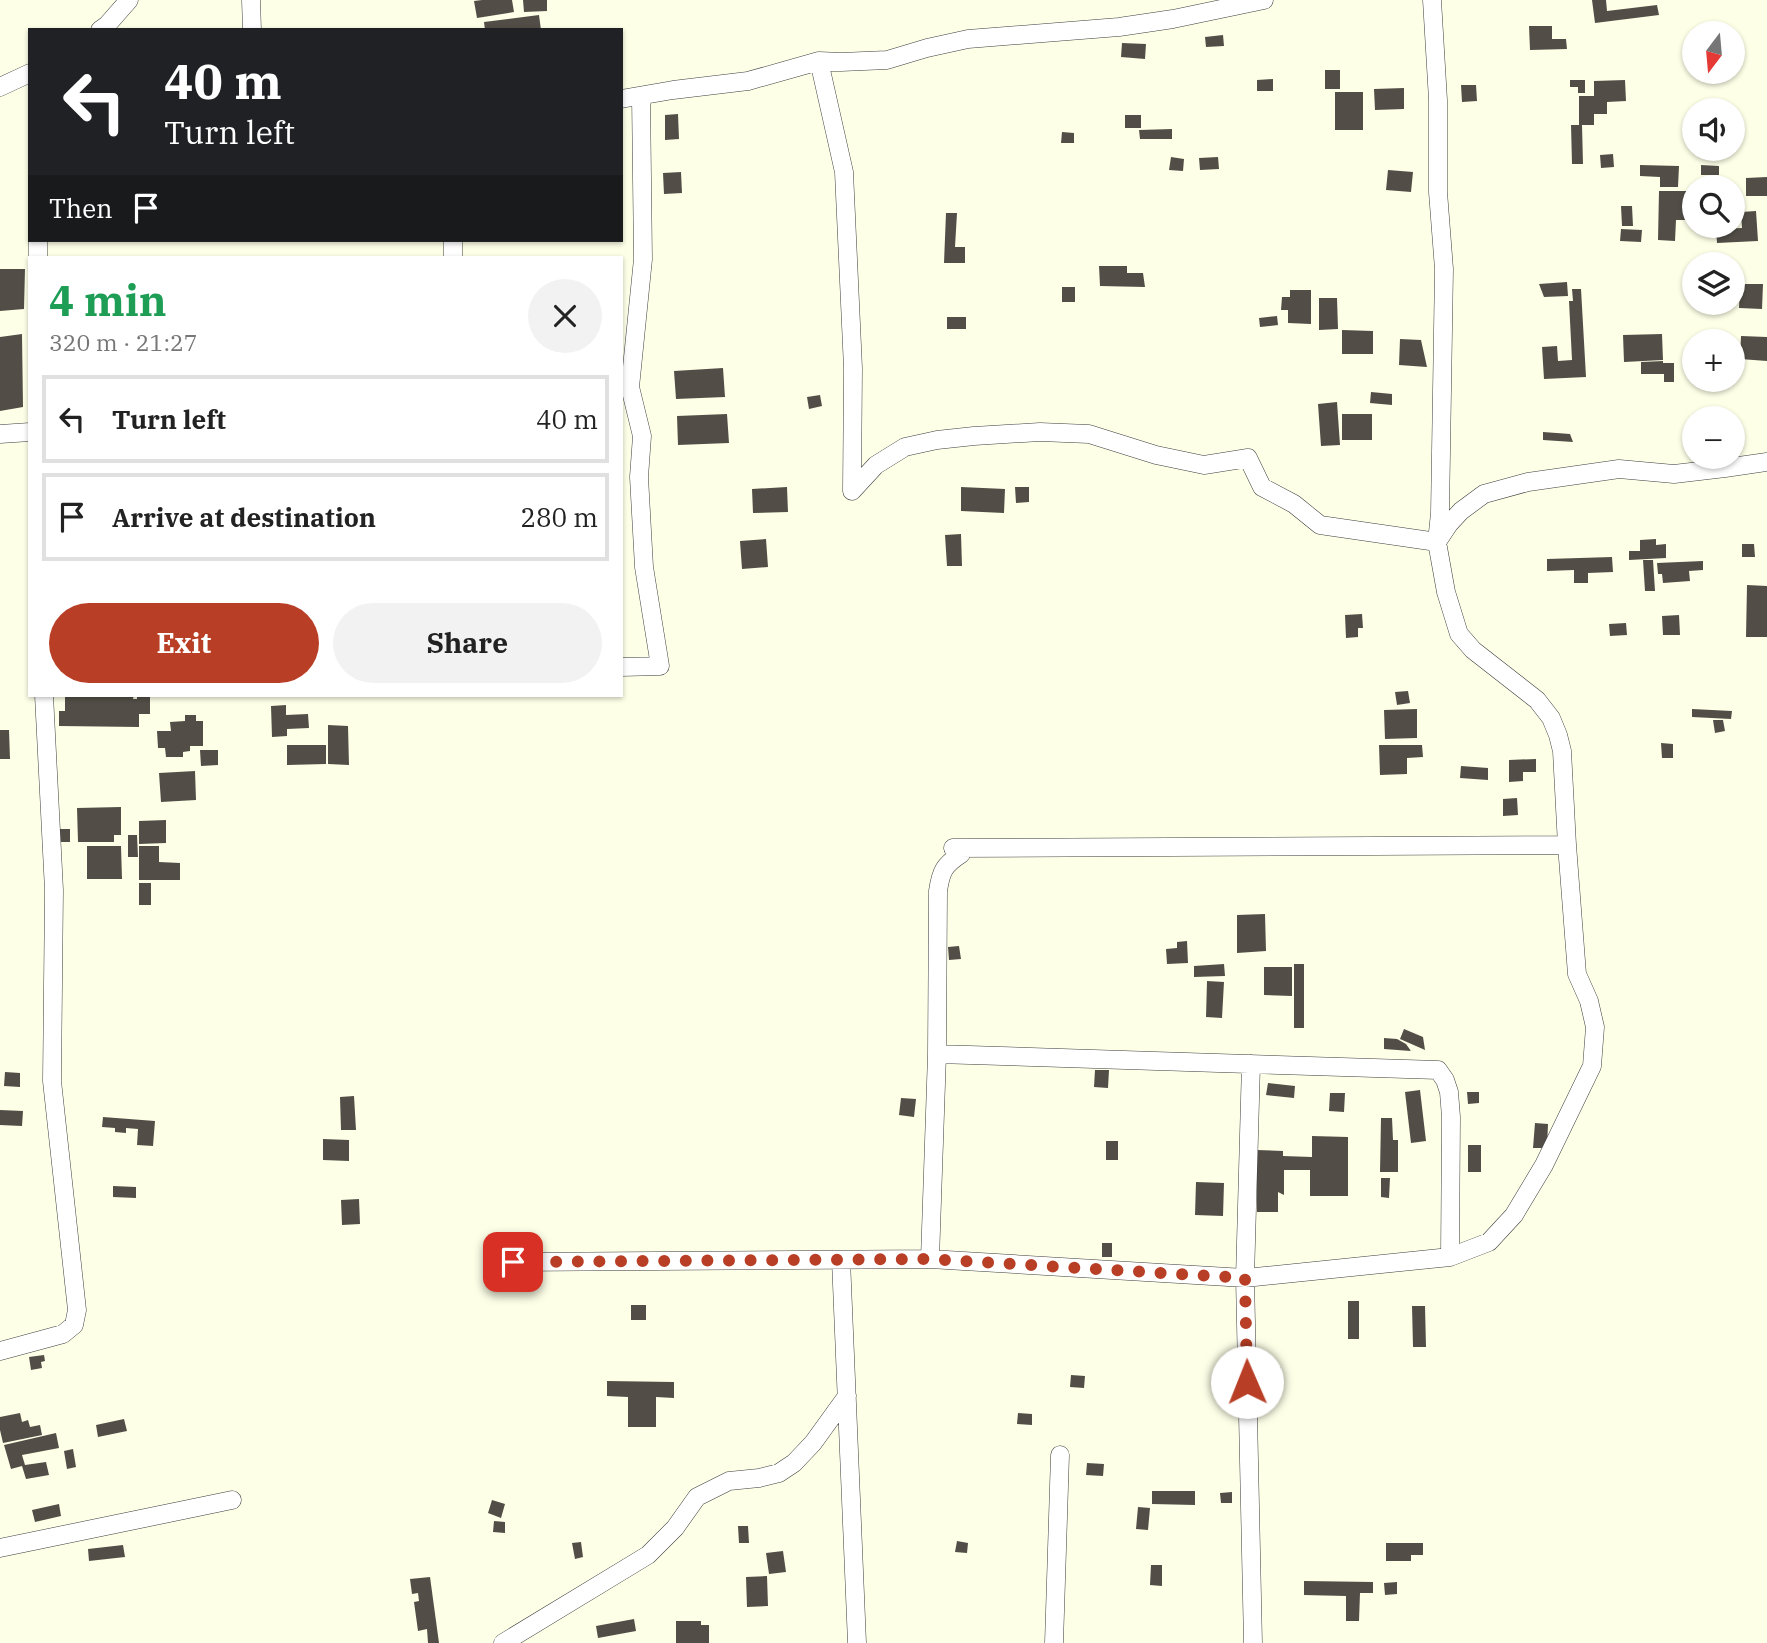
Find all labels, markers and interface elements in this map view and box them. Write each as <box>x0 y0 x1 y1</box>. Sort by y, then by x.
north arrow <box>1682 21 1745 84</box>
map controls <box>1682 21 1745 469</box>
text: 40 m <box>164 49 282 112</box>
icon: left <box>49 56 140 147</box>
button: sound <box>1682 98 1745 161</box>
text: Turn left <box>164 111 295 153</box>
button: search <box>1682 175 1745 238</box>
icon: arrive <box>127 189 165 227</box>
text: Then <box>49 191 113 225</box>
button: layers <box>1682 252 1745 315</box>
text: 4 min <box>49 273 167 328</box>
button: close <box>528 279 602 353</box>
text: 320 m · 21:27 <box>49 327 198 357</box>
button: + <box>1682 329 1745 392</box>
icon: left <box>53 400 91 438</box>
text: Turn left <box>112 402 226 436</box>
text: 40 m <box>536 402 598 436</box>
button: − <box>1682 406 1745 469</box>
icon: arrive <box>53 498 91 536</box>
text: Arrive at destination <box>112 500 376 534</box>
text: 280 m <box>520 500 598 534</box>
button: Exit <box>49 603 319 683</box>
button: Share <box>333 603 602 683</box>
pin <box>483 1232 543 1292</box>
icon: arrive <box>494 1243 532 1281</box>
position arrow <box>1210 1345 1284 1419</box>

